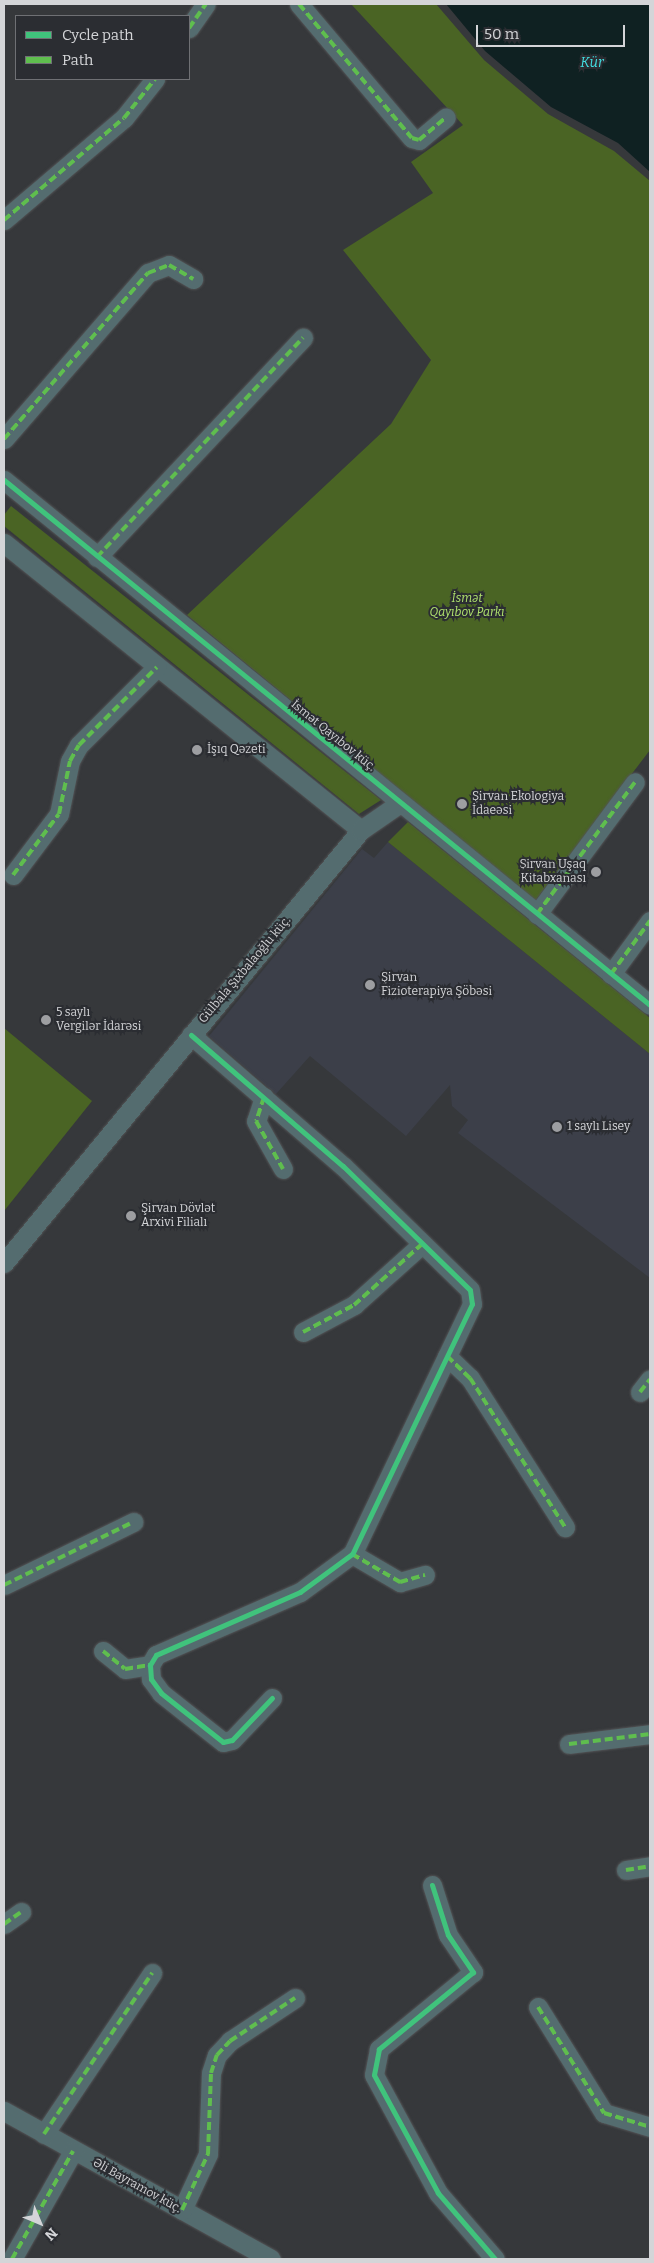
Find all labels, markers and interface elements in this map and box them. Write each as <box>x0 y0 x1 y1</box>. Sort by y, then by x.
legend <box>15 15 190 80</box>
scale bar <box>479 15 628 47</box>
text: 50 m <box>484 25 519 43</box>
text: Cycle path <box>62 26 134 44</box>
text: Path <box>62 51 93 69</box>
water label: Kür <box>580 55 604 71</box>
park label: İsmət Qayıbov Parkı <box>430 592 504 620</box>
street label: İsmət Qayıbov küç. <box>288 698 378 774</box>
place label: İşıq Qəzeti <box>207 743 266 757</box>
marker: İşıq Qəzeti <box>191 744 203 756</box>
place label: Şirvan Ekologiya İdaeəsi <box>472 790 564 818</box>
marker: Şirvan Ekologiya İdaeəsi <box>456 798 468 810</box>
place label: Şirvan Uşaq Kitabxanası <box>519 858 586 886</box>
marker: Şirvan Uşaq Kitabxanası <box>590 866 602 878</box>
street label: Gülbala Şıxbalaoğlu küç. <box>196 914 294 1026</box>
place label: Şirvan Fizioterapiya Şöbəsi <box>381 971 492 999</box>
marker: Şirvan Fizioterapiya Şöbəsi <box>363 978 377 992</box>
place label: 5 saylı Vergilər İdarəsi <box>56 1006 141 1034</box>
marker: 5 saylı Vergilər İdarəsi <box>40 1014 52 1026</box>
place label: 1 saylı Lisey <box>567 1120 630 1134</box>
marker: 1 saylı Lisey <box>551 1121 563 1133</box>
place label: Şirvan Dövlət Arxivi Filialı <box>141 1202 215 1230</box>
marker: Şirvan Dövlət Arxivi Filialı <box>125 1210 137 1222</box>
street label: Əli Bayramov küç. <box>90 2156 184 2216</box>
north arrow <box>15 2198 65 2248</box>
text: N <box>41 2224 61 2244</box>

